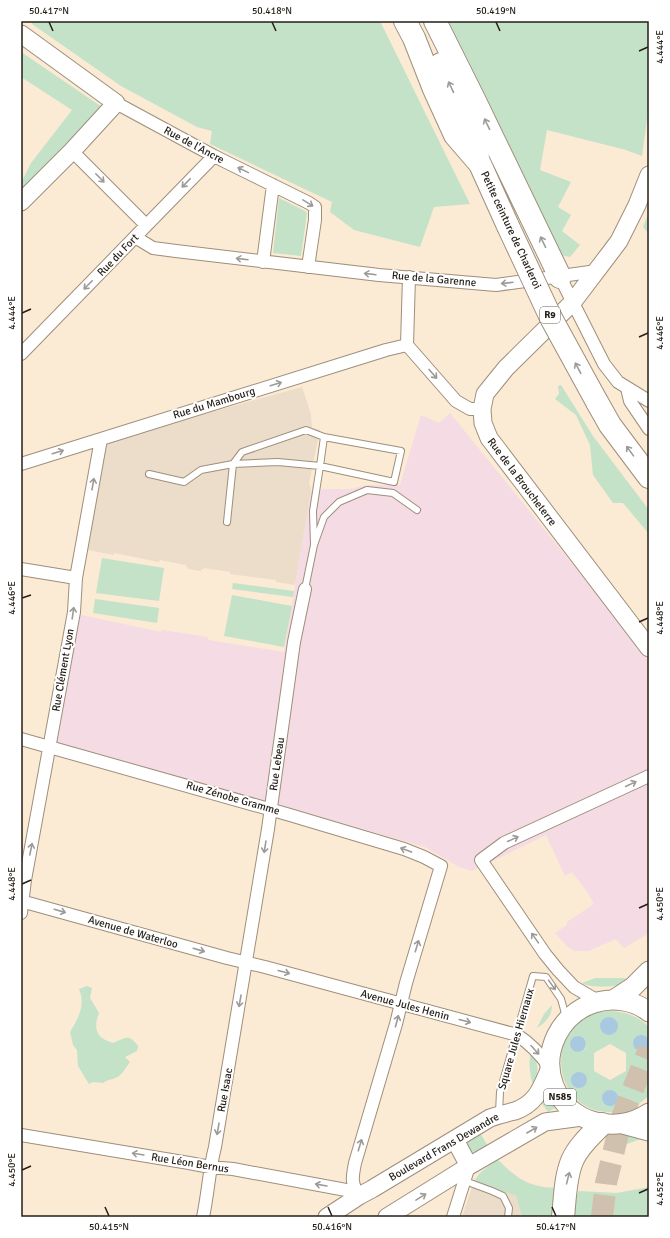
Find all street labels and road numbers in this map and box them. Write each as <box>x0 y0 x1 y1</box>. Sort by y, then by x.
street label: Rue de l'Ancre <box>162 124 226 166</box>
street label: Petite ceinture de Charleroi <box>478 169 544 291</box>
street label: Rue du Fort <box>95 231 141 279</box>
street label: Rue de la Garenne <box>391 269 477 289</box>
road number: R9 <box>540 307 560 323</box>
street label: Rue du Mambourg <box>171 384 257 422</box>
street label: Rue de la Broucheterre <box>485 435 559 529</box>
street label: Rue Clément Lyon <box>49 627 77 713</box>
street label: Rue Lebeau <box>267 736 287 792</box>
street label: Rue Zénobe Gramme <box>185 778 281 818</box>
street label: Avenue de Waterloo <box>87 913 180 951</box>
street label: Avenue Jules Henin <box>359 987 451 1023</box>
street label: Square Jules Hiernaux <box>495 987 537 1091</box>
street label: Rue Isaac <box>215 1067 235 1113</box>
road number: N585 <box>544 1089 576 1105</box>
street label: Boulevard Frans Dewandre <box>387 1110 501 1184</box>
street label: Rue Léon Bernus <box>150 1150 230 1176</box>

